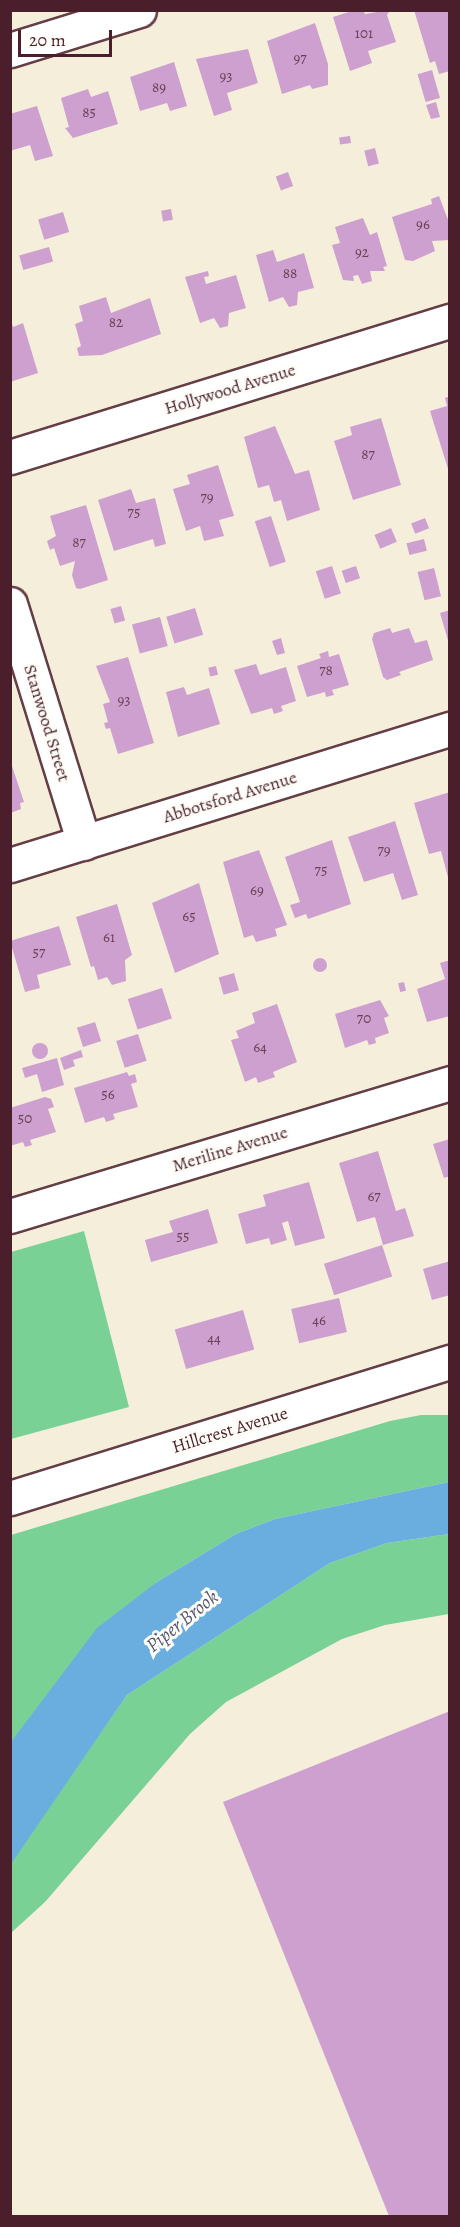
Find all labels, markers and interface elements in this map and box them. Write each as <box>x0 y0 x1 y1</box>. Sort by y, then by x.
scale bar <box>21 18 116 56</box>
house number: 101 <box>355 25 373 43</box>
text: 20 m <box>29 28 66 52</box>
house number: 97 <box>293 50 307 68</box>
house number: 93 <box>219 68 233 86</box>
house number: 89 <box>152 79 166 97</box>
house number: 85 <box>82 104 96 122</box>
house number: 96 <box>416 216 430 234</box>
house number: 92 <box>355 244 369 262</box>
house number: 88 <box>283 265 297 283</box>
house number: 82 <box>109 314 123 332</box>
street label: Hollywood Avenue <box>162 359 298 419</box>
house number: 87 <box>361 446 375 464</box>
house number: 79 <box>200 489 214 507</box>
house number: 75 <box>128 504 140 522</box>
house number: 87 <box>72 534 86 552</box>
street label: Stanwood Street <box>19 662 75 784</box>
house number: 78 <box>319 662 333 680</box>
house number: 93 <box>117 692 131 710</box>
street label: Abbotsford Avenue <box>161 766 299 828</box>
house number: 79 <box>377 842 391 860</box>
house number: 75 <box>315 862 327 880</box>
house number: 69 <box>250 882 264 900</box>
house number: 65 <box>182 908 196 926</box>
house number: 61 <box>103 929 115 947</box>
house number: 57 <box>33 944 45 962</box>
house number: 70 <box>357 1010 371 1028</box>
house number: 64 <box>253 1039 267 1057</box>
house number: 56 <box>101 1086 115 1104</box>
house number: 50 <box>18 1110 32 1128</box>
street label: Meriline Avenue <box>170 1121 290 1177</box>
house number: 67 <box>367 1188 381 1206</box>
house number: 55 <box>177 1228 189 1246</box>
house number: 46 <box>312 1312 326 1330</box>
house number: 44 <box>207 1330 221 1348</box>
street label: Hillcrest Avenue <box>169 1402 291 1458</box>
water label: Piper Brook <box>141 1585 223 1657</box>

